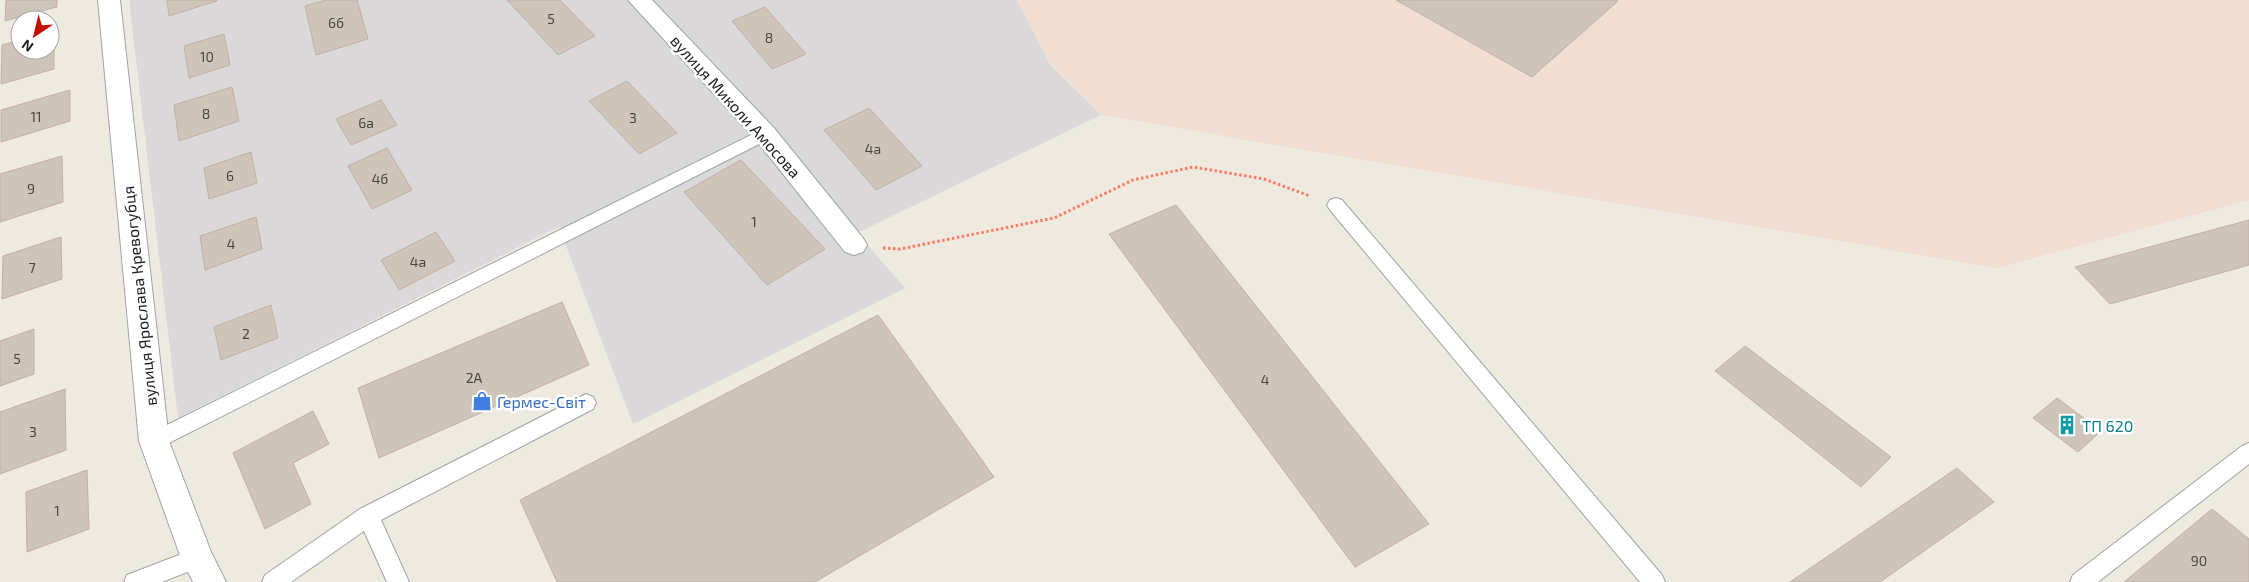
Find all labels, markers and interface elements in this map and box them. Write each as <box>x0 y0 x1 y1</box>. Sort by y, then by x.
north arrow <box>10 10 60 60</box>
house number: 5 <box>547 10 555 27</box>
house number: 6б <box>328 14 344 31</box>
house number: 8 <box>765 29 773 46</box>
street label: вулиця Миколи Амосова <box>666 31 805 182</box>
text: N <box>18 36 36 56</box>
house number: 10 <box>200 48 214 65</box>
house number: 8 <box>202 105 210 122</box>
house number: 11 <box>30 108 42 125</box>
house number: 3 <box>629 109 637 126</box>
house number: 6а <box>358 114 374 131</box>
house number: 4а <box>865 140 881 157</box>
house number: 6 <box>226 167 234 184</box>
house number: 4б <box>372 170 388 187</box>
house number: 9 <box>27 180 35 197</box>
street label: вулиця Ярослава Кревогубця <box>118 185 161 407</box>
house number: 1 <box>751 213 757 230</box>
house number: 4 <box>227 235 235 252</box>
house number: 4а <box>410 253 426 270</box>
house number: 7 <box>28 259 36 276</box>
house number: 2 <box>242 325 250 342</box>
house number: 5 <box>13 350 21 367</box>
house number: 2А <box>466 369 483 386</box>
house number: 4 <box>1261 371 1269 388</box>
shop icon: Гермес-Світ <box>471 390 493 412</box>
place label: Гермес-Світ <box>497 392 586 411</box>
building icon: ТП 620 <box>2056 414 2078 436</box>
place label: ТП 620 <box>2082 416 2133 435</box>
house number: 3 <box>29 423 37 440</box>
house number: 1 <box>54 502 60 519</box>
house number: 90 <box>2191 552 2207 569</box>

